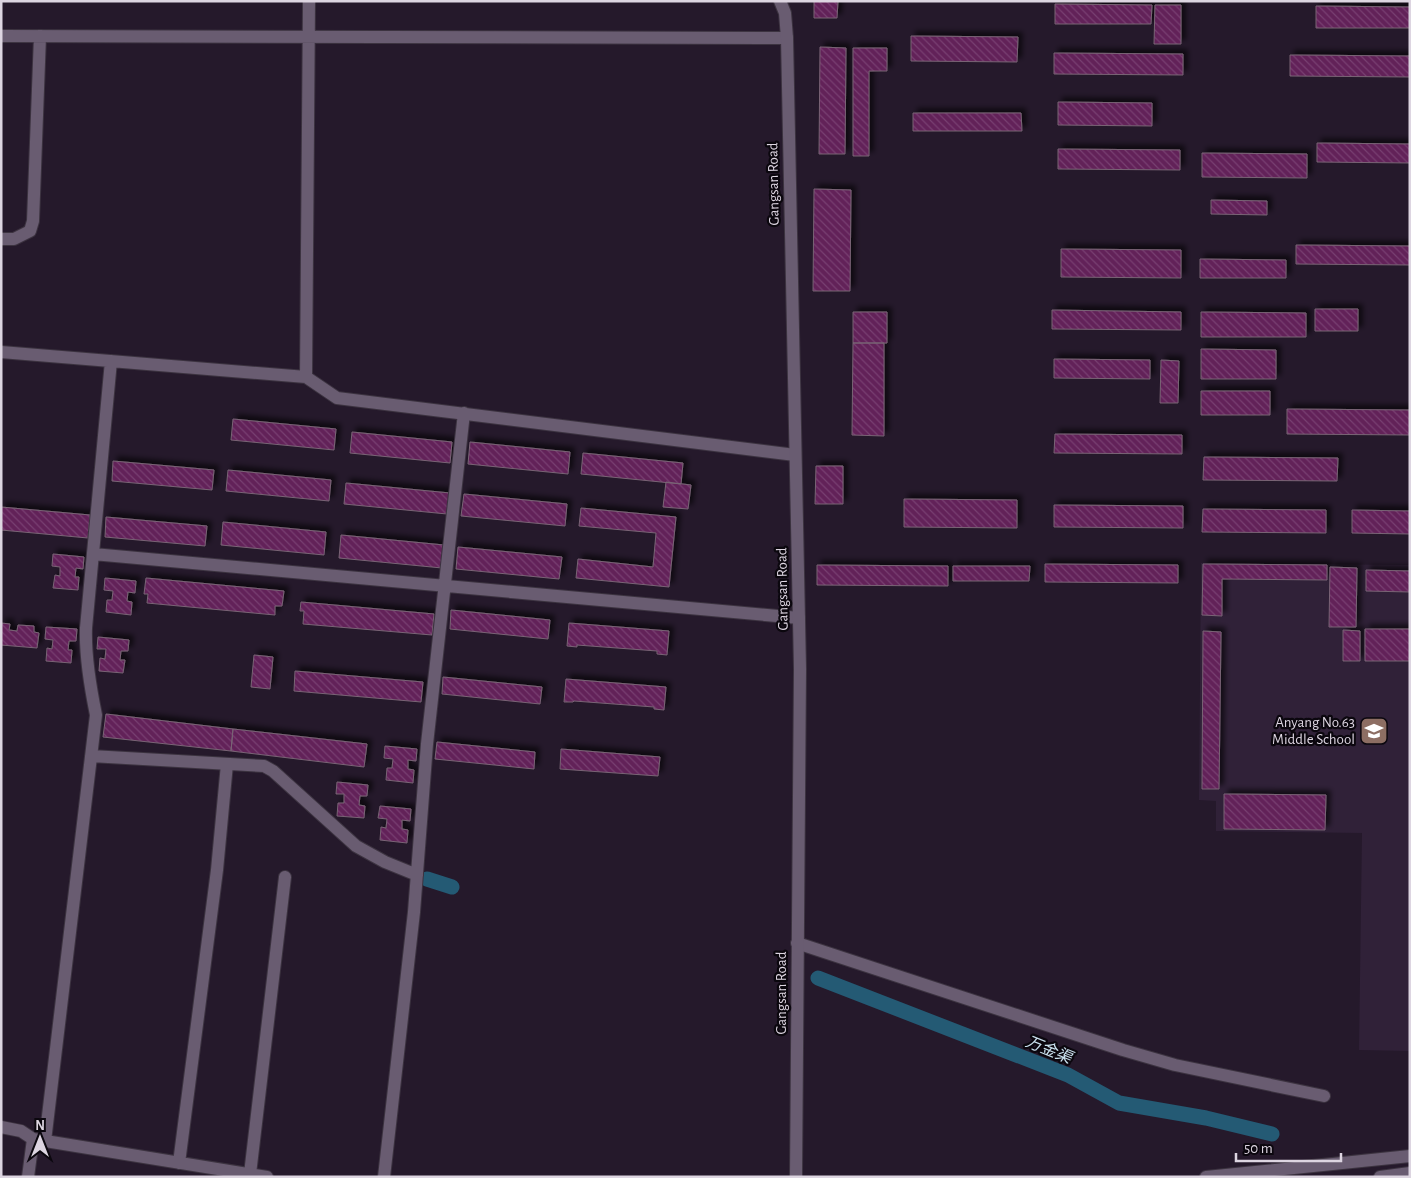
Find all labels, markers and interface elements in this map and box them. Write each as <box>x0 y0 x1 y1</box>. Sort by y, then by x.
street label: Gangsan Road <box>765 142 782 226</box>
street label: Gangsan Road <box>774 547 791 631</box>
place label: Anyang No.63 Middle School <box>1272 715 1355 747</box>
school or university icon: Anyang No.63 Middle School <box>1359 716 1389 746</box>
street label: Gangsan Road <box>774 951 789 1035</box>
water label: 万金渠 <box>1023 1033 1076 1067</box>
north arrow <box>15 1113 65 1163</box>
text: N <box>35 1119 45 1133</box>
scale bar <box>1236 1130 1341 1162</box>
text: 50 m <box>1244 1141 1273 1156</box>

